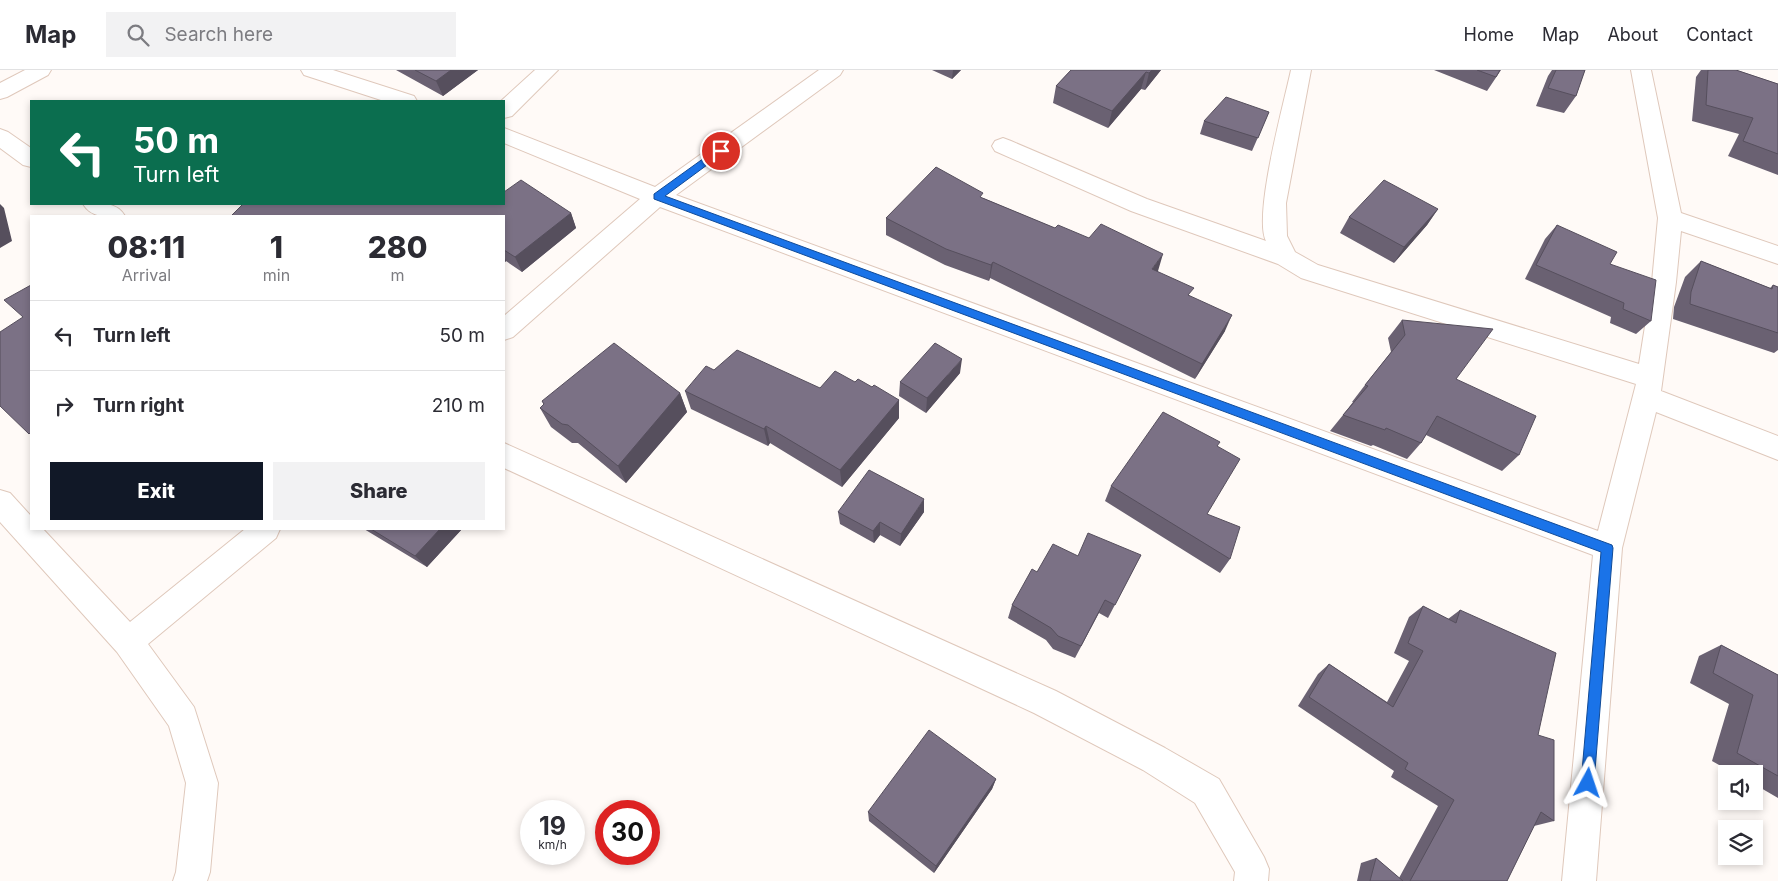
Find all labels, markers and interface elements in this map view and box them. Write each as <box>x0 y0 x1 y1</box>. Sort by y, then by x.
search box <box>106 12 456 57</box>
text: Map <box>25 20 76 49</box>
icon: search <box>124 21 152 49</box>
text: Search here <box>164 23 273 46</box>
text: Home <box>1464 24 1514 45</box>
text: Map <box>1542 24 1579 45</box>
text: About <box>1607 24 1658 45</box>
text: Contact <box>1686 24 1753 45</box>
text: 50 m <box>133 119 219 161</box>
icon: left <box>50 120 115 185</box>
pin <box>700 130 742 172</box>
icon: arrive <box>707 137 735 165</box>
text: Turn left <box>133 161 219 187</box>
text: 08:11 <box>108 229 185 265</box>
text: 1 <box>270 229 283 265</box>
text: 280 <box>368 229 427 265</box>
text: Arrival <box>122 265 171 285</box>
text: min <box>263 265 290 285</box>
text: m <box>391 265 405 285</box>
icon: left <box>50 322 78 350</box>
text: Turn left <box>93 324 171 347</box>
text: 50 m <box>439 324 485 347</box>
icon: right <box>50 392 78 420</box>
text: Turn right <box>93 394 184 417</box>
text: 210 m <box>432 394 485 417</box>
button: Exit <box>50 462 263 520</box>
button: Share <box>273 462 485 520</box>
position arrow <box>1561 756 1613 808</box>
map controls <box>1718 765 1763 865</box>
button: sound <box>1718 765 1763 810</box>
speed limit sign: 30 <box>595 800 660 865</box>
text: 19 <box>539 811 566 841</box>
button: layers <box>1718 820 1763 865</box>
text: km/h <box>538 837 567 852</box>

